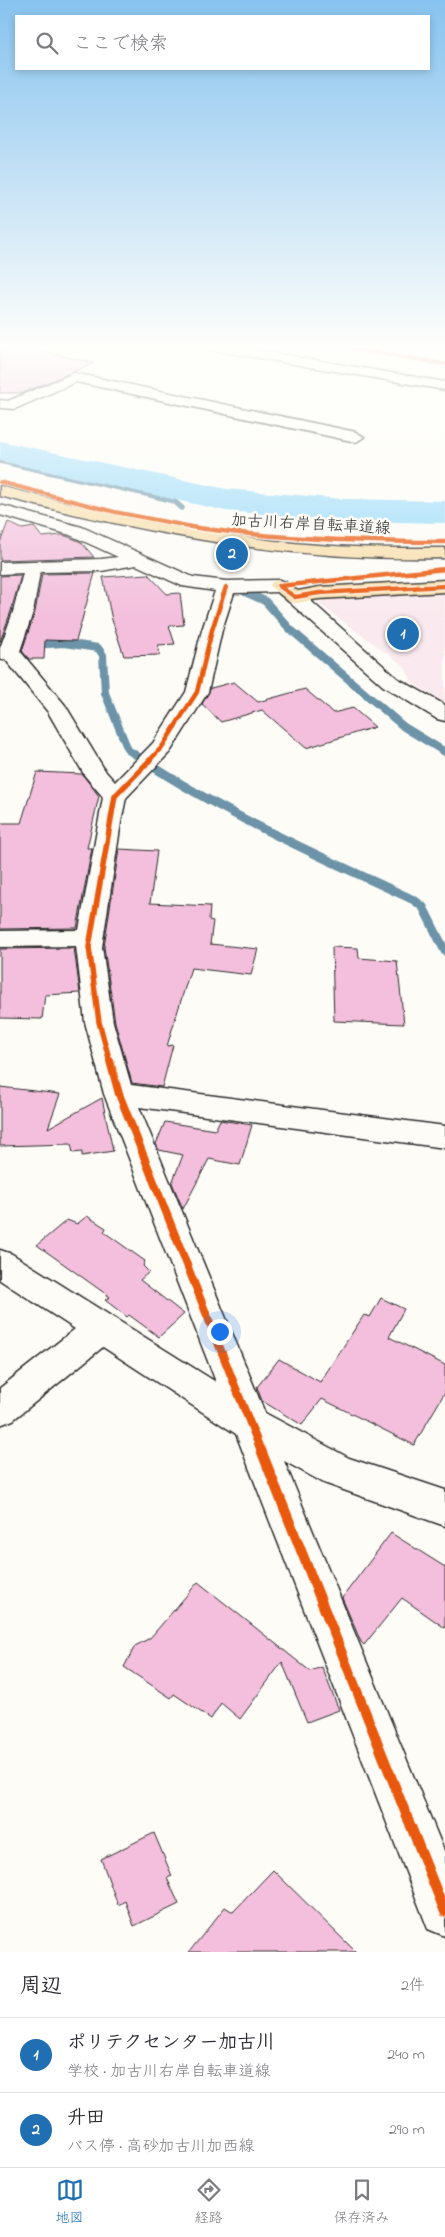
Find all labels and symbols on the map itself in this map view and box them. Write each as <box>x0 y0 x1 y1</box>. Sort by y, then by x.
street label: 加古川右岸自転車道線 <box>230 509 391 541</box>
pin: 2 <box>216 535 248 573</box>
pin: 1 <box>387 615 419 653</box>
your location <box>207 1319 233 1345</box>

